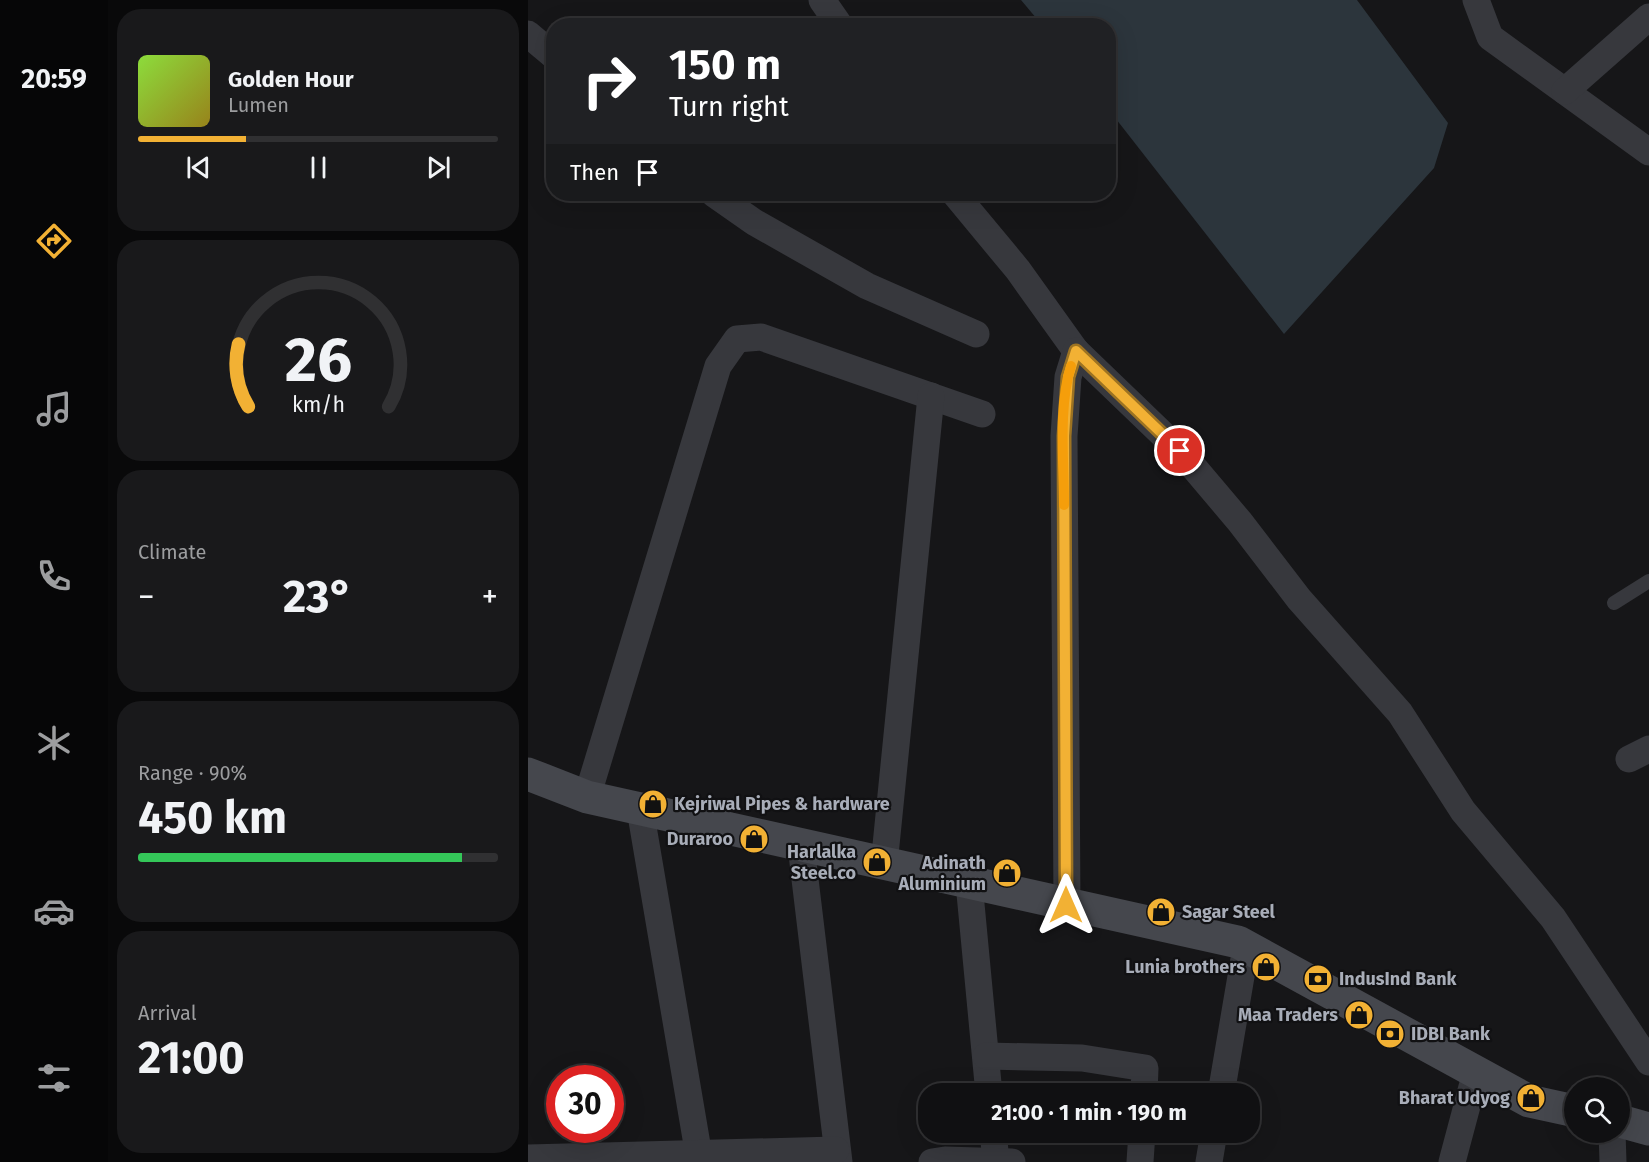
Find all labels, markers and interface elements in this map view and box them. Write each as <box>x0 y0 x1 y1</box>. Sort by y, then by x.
text: 150 m <box>669 40 781 90</box>
icon: right <box>570 42 648 120</box>
text: 20:59 <box>21 63 87 95</box>
text: Golden Hour <box>228 66 354 93</box>
text: Turn right <box>669 91 789 123</box>
text: Lumen <box>228 93 289 117</box>
icon: previous <box>182 151 215 184</box>
icon: pause <box>302 151 335 184</box>
icon: next <box>422 151 455 184</box>
icon: arrive <box>631 156 664 189</box>
text: Then <box>570 159 619 186</box>
icon: directions <box>33 220 75 262</box>
text: 26 <box>284 324 352 399</box>
icon: music <box>33 388 75 430</box>
text: km/h <box>291 393 345 419</box>
pin <box>1154 425 1205 476</box>
icon: arrive <box>1163 434 1196 467</box>
text: Climate <box>138 540 206 564</box>
icon: phone <box>33 555 75 597</box>
text: 23° <box>283 570 353 624</box>
text: − <box>138 577 155 617</box>
text: + <box>482 577 498 617</box>
icon: climate <box>33 722 75 764</box>
text: Range · 90% <box>138 761 247 785</box>
shop icon: Kejriwal Pipes & hardware <box>637 788 669 820</box>
text: 450 km <box>138 791 287 845</box>
place label: Kejriwal Pipes & hardware <box>674 793 890 815</box>
shop icon: Duraroo <box>738 823 770 855</box>
place label: Duraroo <box>667 828 733 850</box>
place label: Harlalka Steel.co <box>787 841 856 884</box>
shop icon: Harlalka Steel.co <box>861 846 893 878</box>
place label: Adinath Aluminium <box>897 852 986 895</box>
shop icon: Adinath Aluminium <box>991 857 1023 889</box>
position arrow <box>1034 873 1098 937</box>
icon: car <box>33 890 75 932</box>
shop icon: Sagar Steel <box>1145 896 1177 928</box>
place label: Sagar Steel <box>1182 901 1276 923</box>
shop icon: Lunia brothers <box>1250 951 1282 983</box>
place label: Lunia brothers <box>1125 956 1245 978</box>
bank icon: IndusInd Bank <box>1302 963 1334 995</box>
place label: IndusInd Bank <box>1339 968 1458 990</box>
shop icon: Maa Traders <box>1343 999 1375 1031</box>
text: Arrival <box>138 1001 197 1025</box>
place label: Maa Traders <box>1238 1004 1338 1026</box>
bank icon: IDBI Bank <box>1374 1018 1406 1050</box>
place label: IDBI Bank <box>1411 1023 1491 1045</box>
text: 21:00 <box>138 1031 245 1085</box>
icon: filters <box>33 1057 75 1099</box>
speed limit sign: 30 <box>546 1065 624 1143</box>
map controls <box>1564 1077 1630 1143</box>
button: search <box>1564 1077 1630 1143</box>
shop icon: Bharat Udyog <box>1515 1082 1547 1114</box>
place label: Bharat Udyog <box>1399 1087 1510 1109</box>
text: 21:00 · 1 min · 190 m <box>991 1099 1187 1126</box>

